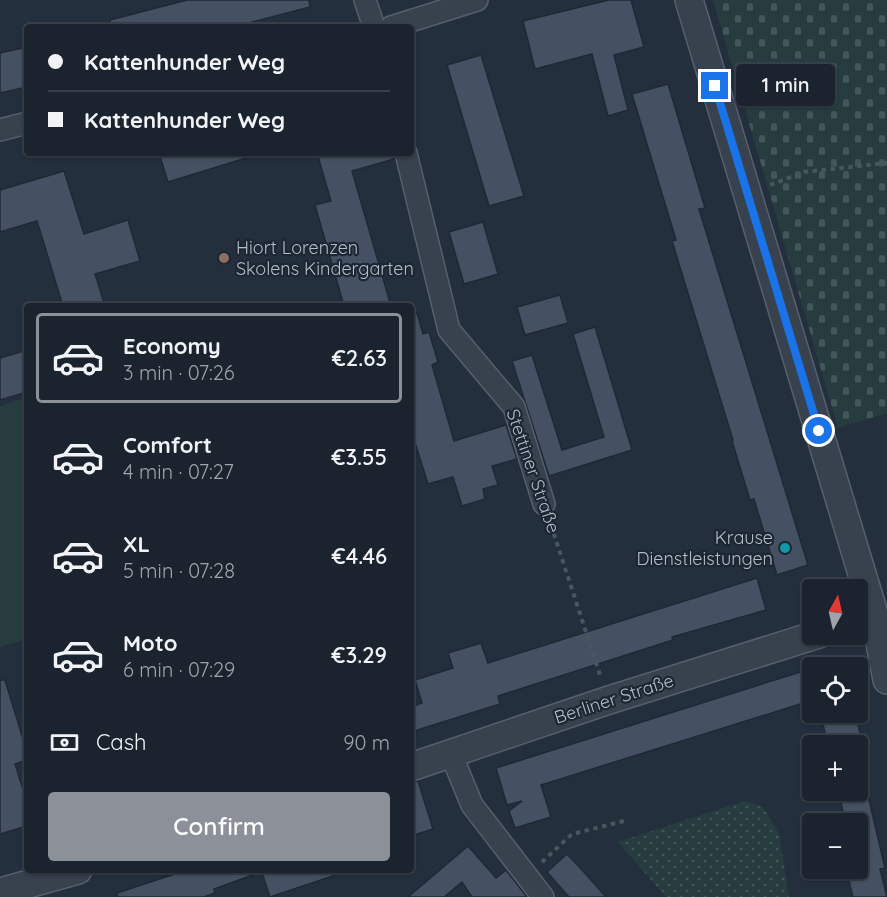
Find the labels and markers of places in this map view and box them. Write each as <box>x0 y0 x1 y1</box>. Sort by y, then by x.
place label: Hiort Lorenzen Skolens Kindergarten <box>236 236 414 280</box>
marker: Hiort Lorenzen Skolens Kindergarten <box>217 251 231 265</box>
place label: Krause Dienstleistungen <box>636 526 773 570</box>
marker: Krause Dienstleistungen <box>778 541 792 555</box>

